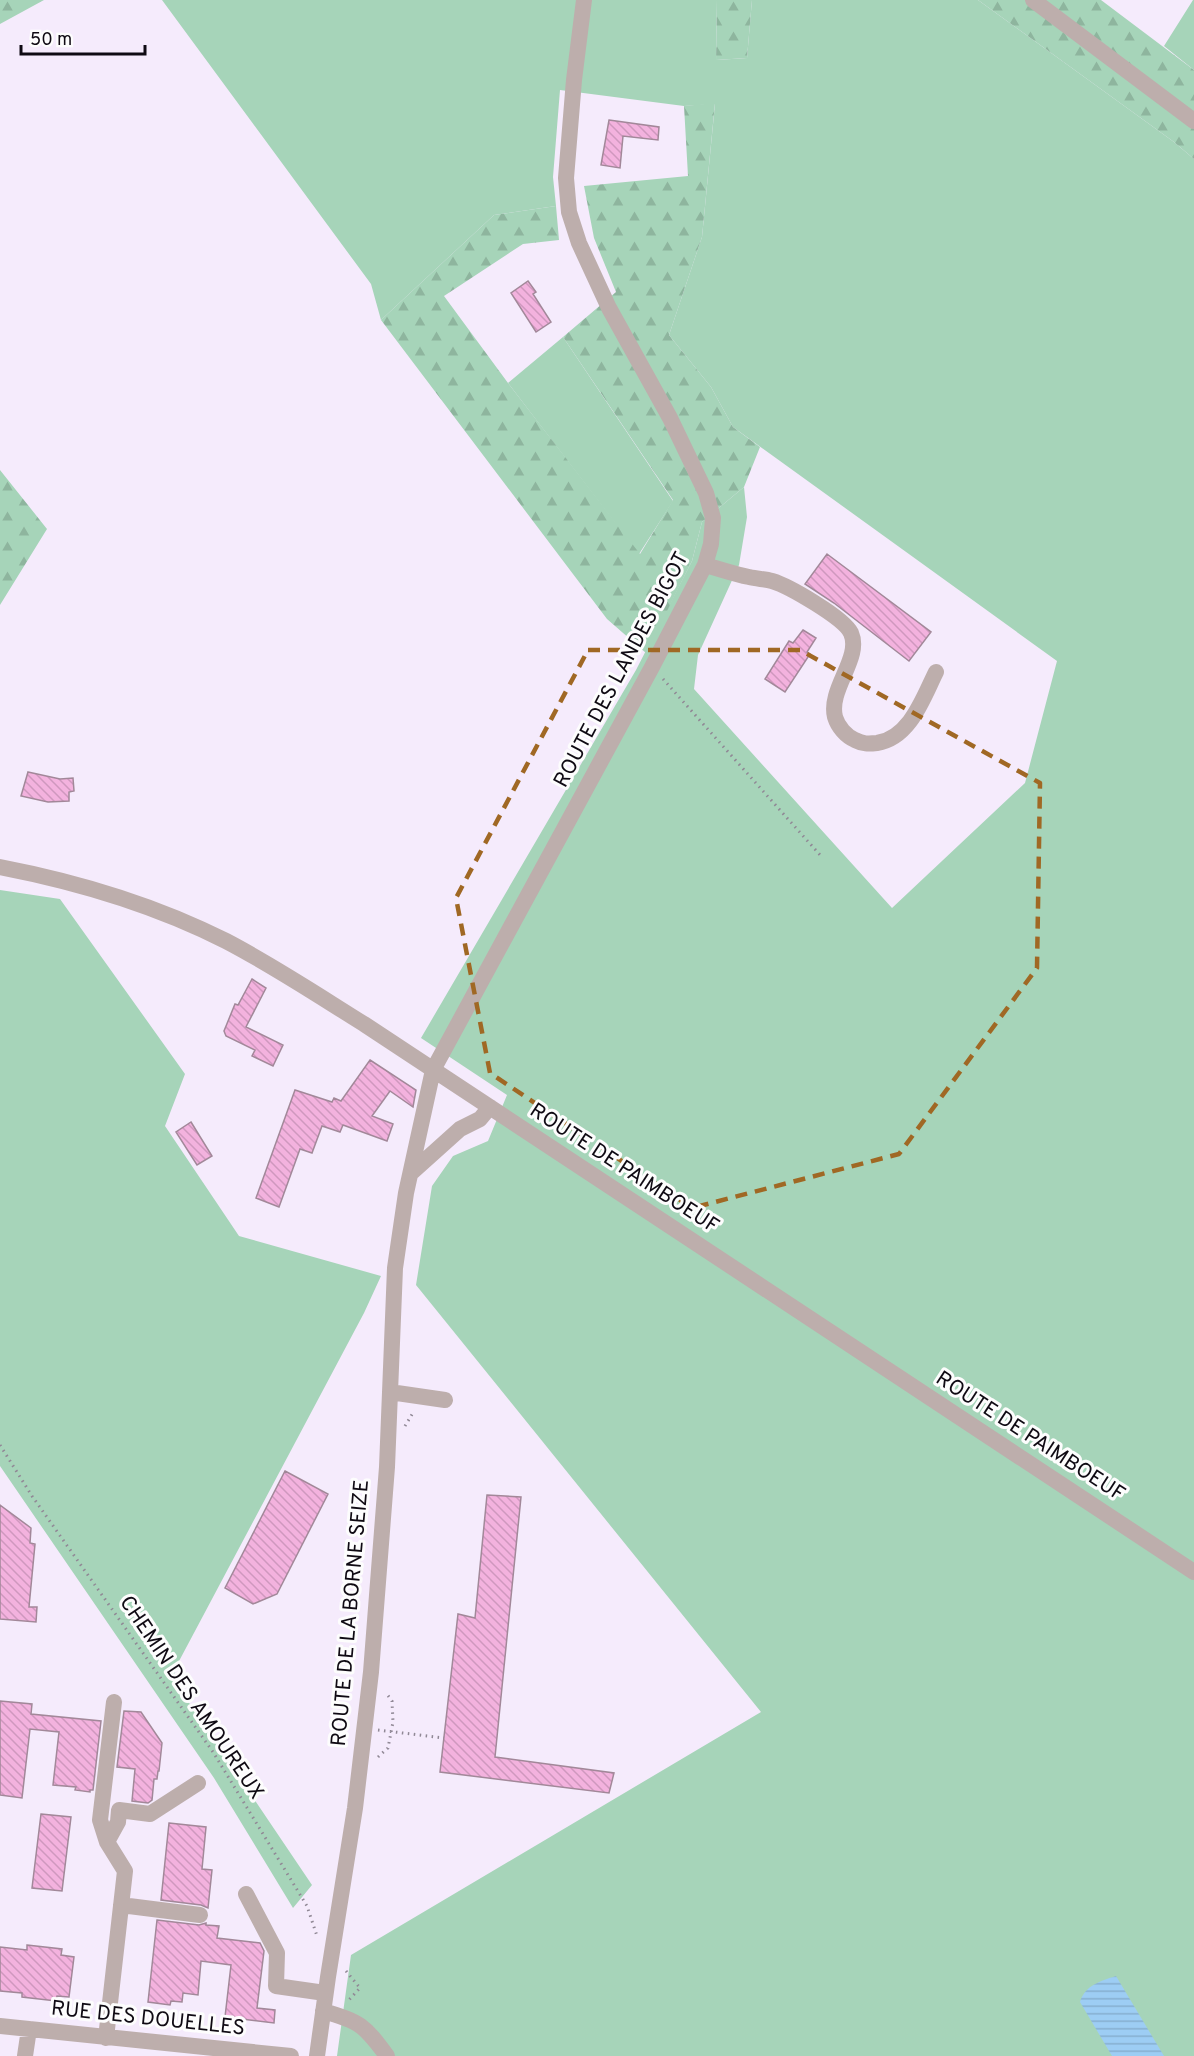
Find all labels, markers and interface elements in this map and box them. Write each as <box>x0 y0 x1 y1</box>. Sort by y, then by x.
scale bar <box>21 18 146 56</box>
text: 50 m <box>30 29 72 52</box>
street label: ROUTE DES LANDES BIGOT <box>548 548 696 792</box>
street label: ROUTE DE PAIMBOEUF <box>524 1098 724 1240</box>
street label: ROUTE DE PAIMBOEUF <box>930 1366 1130 1508</box>
street label: ROUTE DE LA BORNE SEIZE <box>326 1479 376 1747</box>
street label: CHEMIN DES AMOUREUX <box>113 1591 269 1805</box>
street label: RUE DES DOUELLES <box>50 1995 246 2043</box>

